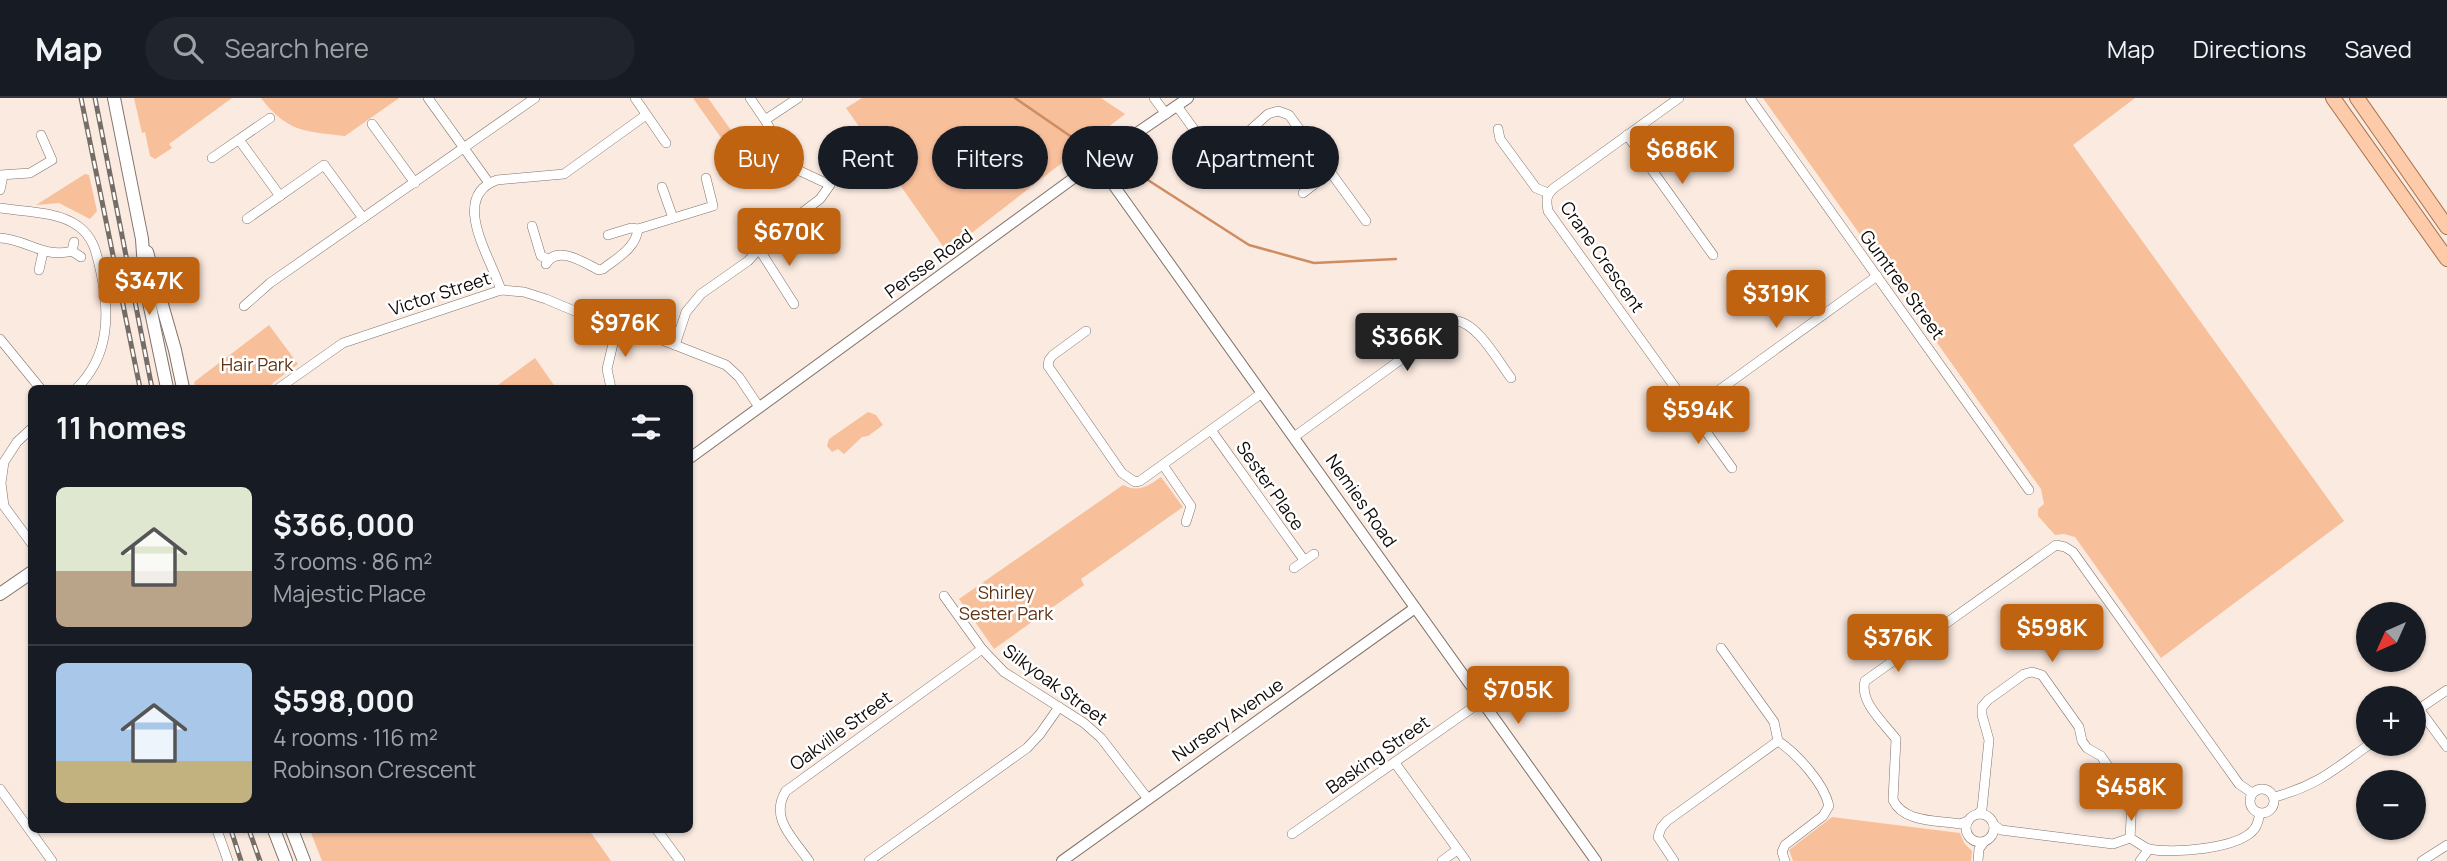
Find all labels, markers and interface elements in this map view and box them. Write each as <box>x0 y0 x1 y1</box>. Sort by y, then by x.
search box <box>145 17 635 80</box>
text: Map <box>35 26 103 71</box>
icon: search <box>169 29 207 67</box>
text: Search here <box>225 30 369 66</box>
text: Map <box>2107 32 2155 65</box>
text: Directions <box>2193 32 2306 65</box>
text: Saved <box>2344 32 2412 65</box>
chip: Buy <box>714 126 804 189</box>
chip: Rent <box>818 126 918 189</box>
chip: Filters <box>932 126 1048 189</box>
chip: New <box>1062 126 1158 189</box>
chip: Apartment <box>1172 126 1339 189</box>
pin: $686K <box>1633 126 1731 186</box>
text: $686K <box>1646 133 1718 165</box>
street label: Crane Crescent <box>1555 196 1650 317</box>
pin: $670K <box>740 208 838 268</box>
text: $670K <box>753 215 825 247</box>
street label: Persse Road <box>880 223 977 303</box>
street label: Gumtree Street <box>1855 225 1951 344</box>
pin: $347K <box>100 258 198 317</box>
text: $347K <box>115 264 183 296</box>
street label: Victor Street <box>386 265 493 321</box>
pin: $319K <box>1727 271 1825 330</box>
text: $319K <box>1742 277 1810 309</box>
pin: $976K <box>576 300 674 359</box>
text: $976K <box>590 306 660 338</box>
pin: $366K <box>1358 314 1456 373</box>
text: $366K <box>1371 320 1443 352</box>
park label: Hair Park <box>221 352 294 376</box>
pin: $594K <box>1649 386 1747 446</box>
text: $594K <box>1662 393 1734 425</box>
text: 11 homes <box>56 407 187 448</box>
icon: filters <box>627 408 665 446</box>
street label: Sester Place <box>1231 436 1310 535</box>
street label: Nemies Road <box>1321 449 1403 552</box>
text: $366,000 <box>273 504 415 545</box>
icon: home <box>112 515 196 599</box>
text: 3 rooms · 86 m² <box>273 545 433 577</box>
text: Majestic Place <box>273 577 426 609</box>
park label: Shirley Sester Park <box>959 580 1054 625</box>
north arrow <box>2356 602 2426 672</box>
map controls <box>2356 602 2426 840</box>
pin: $598K <box>2003 604 2101 664</box>
text: $598K <box>2016 611 2088 643</box>
pin: $376K <box>1849 614 1947 674</box>
text: $376K <box>1863 621 1933 653</box>
street label: Silkyoak Street <box>999 638 1113 730</box>
pin: $705K <box>1469 666 1567 726</box>
street label: Nursery Avenue <box>1167 672 1288 766</box>
text: $705K <box>1483 673 1553 705</box>
text: $598,000 <box>273 680 415 721</box>
street label: Oakville Street <box>785 685 896 775</box>
button: + <box>2356 686 2426 756</box>
icon: home <box>112 691 196 775</box>
street label: Basking Street <box>1321 710 1434 799</box>
text: 4 rooms · 116 m² <box>273 721 438 753</box>
text: Robinson Crescent <box>273 753 476 785</box>
pin: $458K <box>2082 764 2180 823</box>
text: $458K <box>2096 770 2166 802</box>
button: − <box>2356 770 2426 840</box>

